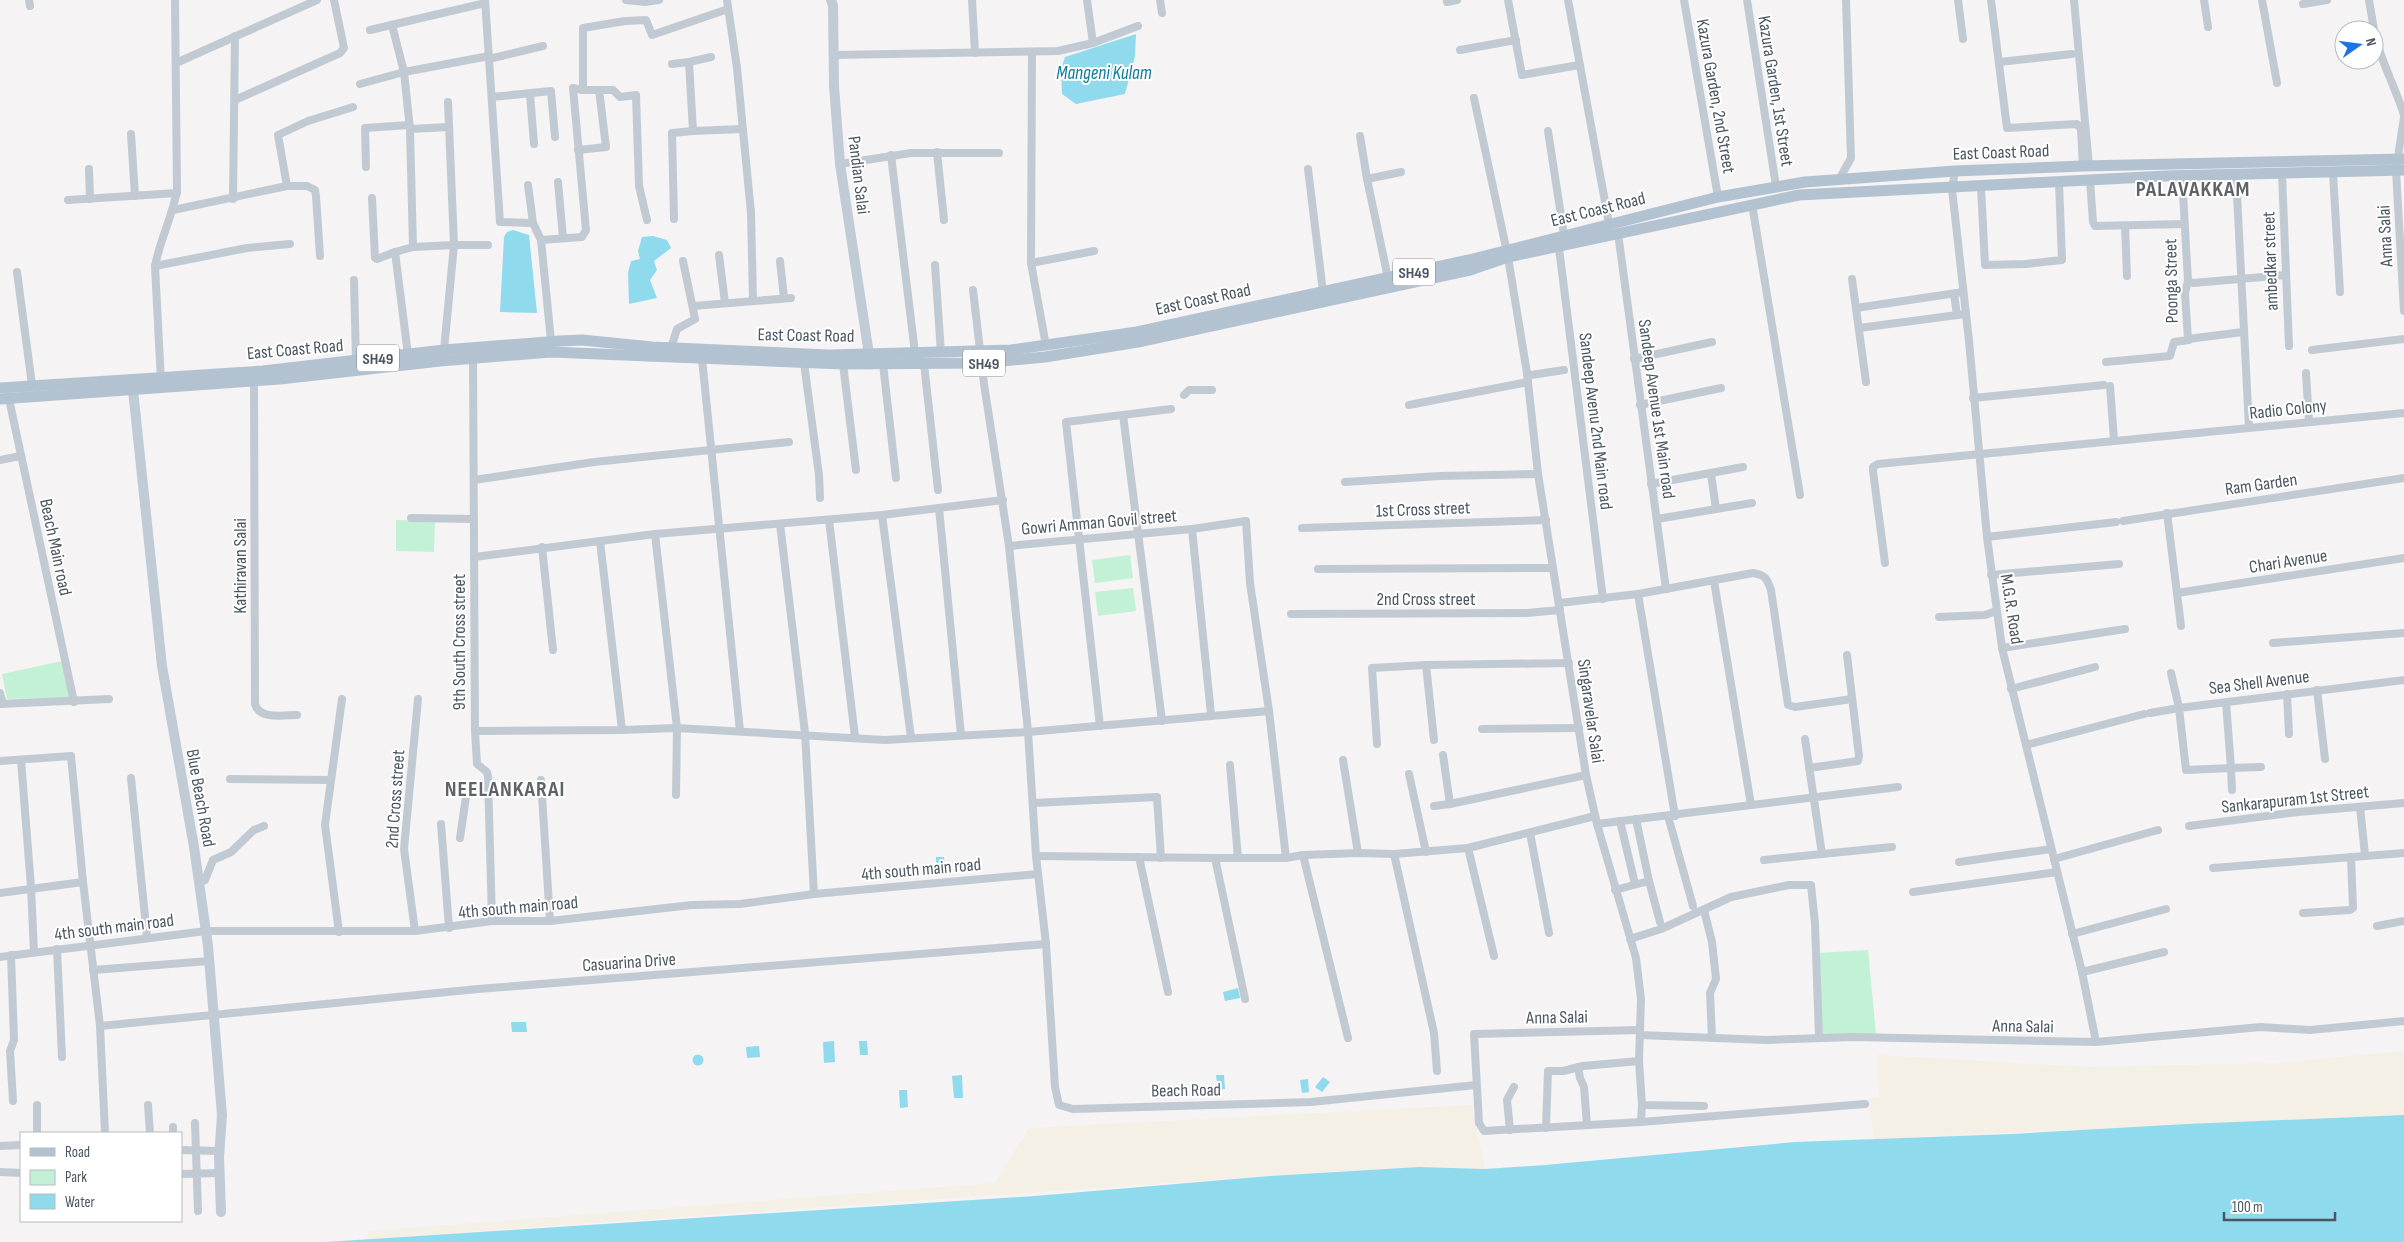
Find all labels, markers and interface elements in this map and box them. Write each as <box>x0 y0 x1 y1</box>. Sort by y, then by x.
street label: Kazura Garden, 1st Street <box>1753 14 1798 168</box>
street label: Kazura Garden, 2nd Street <box>1692 17 1740 175</box>
north arrow <box>2334 20 2384 70</box>
text: N <box>2362 36 2380 48</box>
water label: Mangeni Kulam <box>1056 62 1152 85</box>
street label: Pandian Salai <box>843 135 874 215</box>
street label: East Coast Road <box>1952 140 2050 165</box>
district label: PALAVAKKAM <box>2136 176 2250 203</box>
street label: East Coast Road <box>1549 188 1648 231</box>
street label: Anna Salai <box>2373 205 2398 268</box>
street label: ambedkar street <box>2258 211 2283 311</box>
street label: Poonga Street <box>2160 238 2183 324</box>
road number: SH49 <box>1393 258 1435 286</box>
street label: East Coast Road <box>1154 279 1253 320</box>
street label: Sandeep Avenue 1st Main road <box>1634 318 1679 500</box>
street label: East Coast Road <box>757 324 854 347</box>
street label: Sandeep Avenu 2nd Main road <box>1574 331 1617 511</box>
street label: East Coast Road <box>246 335 344 364</box>
road number: SH49 <box>357 344 399 372</box>
road number: SH49 <box>963 349 1005 376</box>
street label: Radio Colony <box>2248 395 2328 424</box>
street label: Ram Garden <box>2224 469 2298 500</box>
street label: Beach Main road <box>35 497 76 597</box>
street label: 1st Cross street <box>1375 497 1471 522</box>
street label: Gowri Amman Govil street <box>1020 505 1178 540</box>
street label: Kathiravan Salai <box>230 518 251 614</box>
street label: Chari Avenue <box>2248 545 2329 578</box>
street label: 9th South Cross street <box>449 573 470 710</box>
street label: M.G.R. Road <box>1996 573 2027 646</box>
street label: 2nd Cross street <box>1377 589 1476 610</box>
street label: Singaravelar Salai <box>1573 658 1608 764</box>
street label: Sea Shell Avenue <box>2208 666 2310 699</box>
street label: Blue Beach Road <box>182 748 219 849</box>
street label: 2nd Cross street <box>382 749 409 849</box>
district label: NEELANKARAI <box>445 776 565 803</box>
street label: Sankarapuram 1st Street <box>2220 781 2370 818</box>
street label: 4th south main road <box>860 854 982 885</box>
street label: 4th south main road <box>457 892 579 923</box>
street label: 4th south main road <box>53 910 175 945</box>
street label: Casuarina Drive <box>582 949 677 976</box>
street label: Anna Salai <box>1525 1006 1588 1029</box>
street label: Anna Salai <box>1991 1015 2054 1038</box>
street label: Beach Road <box>1151 1079 1221 1102</box>
legend <box>20 1132 182 1222</box>
text: Road <box>65 1143 90 1162</box>
text: Park <box>65 1168 87 1187</box>
scale bar <box>2224 1190 2335 1222</box>
text: Water <box>65 1193 96 1212</box>
text: 100 m <box>2232 1198 2263 1217</box>

